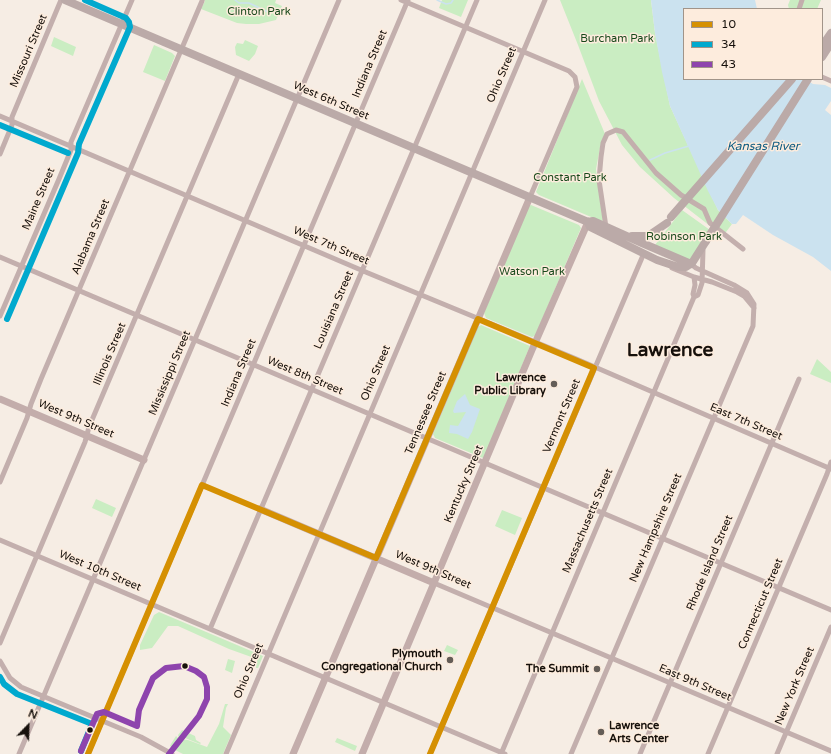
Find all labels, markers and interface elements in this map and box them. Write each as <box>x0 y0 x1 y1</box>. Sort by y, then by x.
park label: Clinton Park <box>227 5 291 19</box>
legend <box>683 8 823 80</box>
street label: Missouri Street <box>8 12 50 90</box>
text: 10 <box>721 17 736 31</box>
street label: Indiana Street <box>350 28 390 100</box>
park label: Burcham Park <box>580 32 654 46</box>
text: 34 <box>721 37 736 51</box>
street label: Ohio Street <box>484 45 520 105</box>
text: 43 <box>721 57 736 71</box>
street label: West 6th Street <box>291 79 371 123</box>
water label: Kansas River <box>727 140 799 154</box>
street label: Maine Street <box>20 166 58 232</box>
park label: Constant Park <box>533 171 607 185</box>
street label: Alabama Street <box>69 197 113 277</box>
street label: West 7th Street <box>291 224 371 268</box>
park label: Robinson Park <box>646 230 722 244</box>
park label: Watson Park <box>499 265 565 279</box>
street label: Louisiana Street <box>312 269 356 351</box>
street label: Illinois Street <box>91 321 129 387</box>
street label: Mississippi Street <box>146 329 194 417</box>
street label: Indiana Street <box>219 337 259 409</box>
district label: Lawrence <box>627 340 713 362</box>
street label: Ohio Street <box>358 343 394 403</box>
street label: West 8th Street <box>265 354 345 398</box>
street label: Tennessee Street <box>403 369 449 457</box>
place label: Lawrence Public Library <box>474 371 546 397</box>
street label: Vermont Street <box>540 377 584 455</box>
marker: Lawrence Public Library <box>549 379 559 389</box>
street label: West 9th Street <box>36 397 116 441</box>
street label: East 7th Street <box>708 401 784 443</box>
street label: Kentucky Street <box>442 443 486 525</box>
street label: Massachusetts Street <box>560 467 616 575</box>
street label: New Hampshire Street <box>627 471 685 585</box>
street label: Rhode Island Street <box>684 513 736 613</box>
street label: West 10th Street <box>57 548 143 594</box>
street label: West 9th Street <box>393 548 473 592</box>
street label: Connecticut Street <box>736 556 786 652</box>
street label: Ohio Street <box>231 641 267 701</box>
street label: New York Street <box>773 645 817 727</box>
place label: Plymouth Congregational Church <box>321 647 442 673</box>
marker: Plymouth Congregational Church <box>445 655 455 665</box>
unlabelled marker <box>180 661 190 671</box>
place label: The Summit <box>526 662 589 676</box>
street label: East 9th Street <box>657 662 733 704</box>
marker: The Summit <box>592 664 602 674</box>
north arrow <box>8 706 48 746</box>
text: N <box>26 707 39 722</box>
place label: Lawrence Arts Center <box>609 719 669 745</box>
unlabelled marker <box>85 725 95 735</box>
marker: Lawrence Arts Center <box>596 727 606 737</box>

